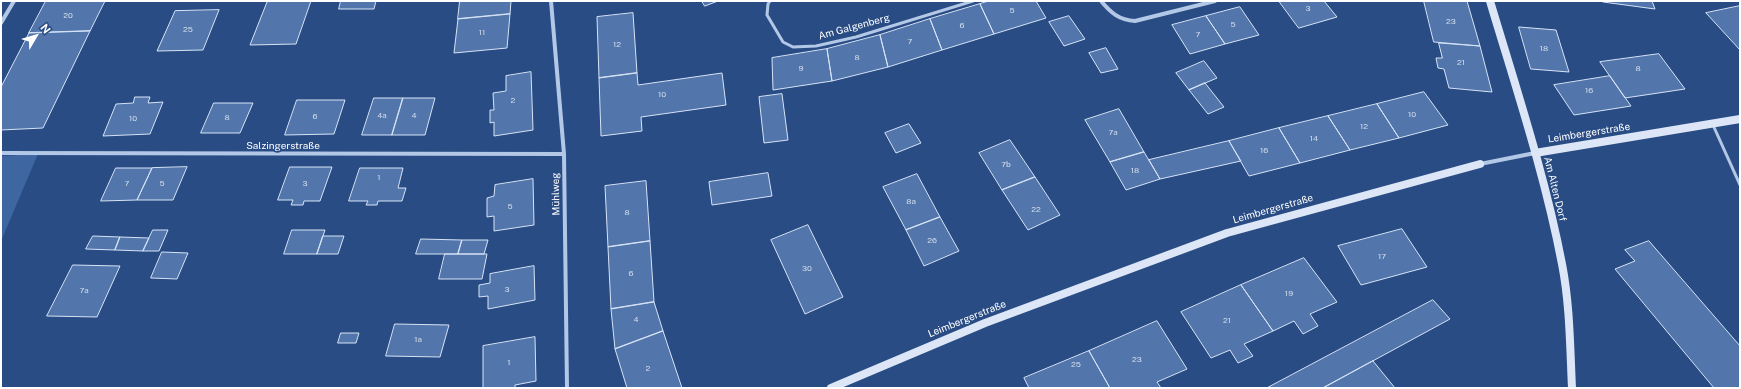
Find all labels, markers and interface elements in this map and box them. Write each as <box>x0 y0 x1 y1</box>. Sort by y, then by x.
house number: 3 <box>1305 4 1311 14</box>
house number: 5 <box>1009 6 1015 16</box>
house number: 20 <box>63 11 73 21</box>
street label: Am Galgenberg <box>817 12 891 42</box>
north arrow <box>16 16 56 56</box>
house number: 23 <box>1446 17 1456 27</box>
house number: 5 <box>1230 20 1236 30</box>
house number: 6 <box>960 21 964 31</box>
text: N <box>38 22 53 36</box>
house number: 25 <box>183 25 193 35</box>
house number: 11 <box>479 28 485 38</box>
house number: 7 <box>1196 30 1200 40</box>
house number: 7 <box>908 37 912 47</box>
house number: 12 <box>613 40 621 50</box>
house number: 18 <box>1540 44 1548 54</box>
house number: 8 <box>854 53 860 63</box>
house number: 21 <box>1457 58 1465 68</box>
house number: 9 <box>799 64 803 74</box>
house number: 8 <box>1635 64 1641 74</box>
house number: 16 <box>1585 86 1593 96</box>
house number: 10 <box>658 90 666 100</box>
house number: 2 <box>511 96 515 106</box>
house number: 10 <box>1408 110 1416 120</box>
house number: 4a <box>377 111 387 121</box>
house number: 4 <box>411 111 417 121</box>
house number: 6 <box>313 112 317 122</box>
house number: 8 <box>224 113 230 123</box>
house number: 10 <box>129 114 137 124</box>
street label: Leimbergerstraße <box>1547 121 1631 145</box>
house number: 12 <box>1360 122 1368 132</box>
house number: 7a <box>1108 128 1118 138</box>
house number: 14 <box>1310 134 1318 144</box>
street label: Salzingerstraße <box>246 140 320 152</box>
house number: 16 <box>1260 146 1268 156</box>
street label: Am Alten Dorf <box>1541 155 1569 223</box>
house number: 7b <box>1001 160 1011 170</box>
house number: 18 <box>1131 166 1139 176</box>
street label: Mühlweg <box>550 172 562 216</box>
house number: 1 <box>377 173 381 183</box>
house number: 7 <box>125 179 129 189</box>
house number: 5 <box>159 179 165 189</box>
house number: 3 <box>302 179 308 189</box>
street label: Leimbergerstraße <box>1231 192 1315 226</box>
house number: 8a <box>906 197 916 207</box>
house number: 5 <box>507 202 513 212</box>
house number: 22 <box>1031 205 1041 215</box>
house number: 8 <box>624 208 630 218</box>
house number: 26 <box>927 236 937 246</box>
house number: 17 <box>1378 252 1386 262</box>
house number: 30 <box>802 264 812 274</box>
house number: 6 <box>629 269 633 279</box>
house number: 3 <box>504 285 510 295</box>
house number: 7a <box>79 286 89 296</box>
house number: 19 <box>1285 289 1293 299</box>
street label: Leimbergerstraße <box>926 298 1008 340</box>
house number: 4 <box>633 315 639 325</box>
house number: 21 <box>1223 316 1231 326</box>
house number: 1a <box>414 335 422 345</box>
house number: 23 <box>1132 355 1142 365</box>
house number: 1 <box>507 358 511 368</box>
house number: 25 <box>1071 360 1081 370</box>
house number: 2 <box>646 364 650 374</box>

